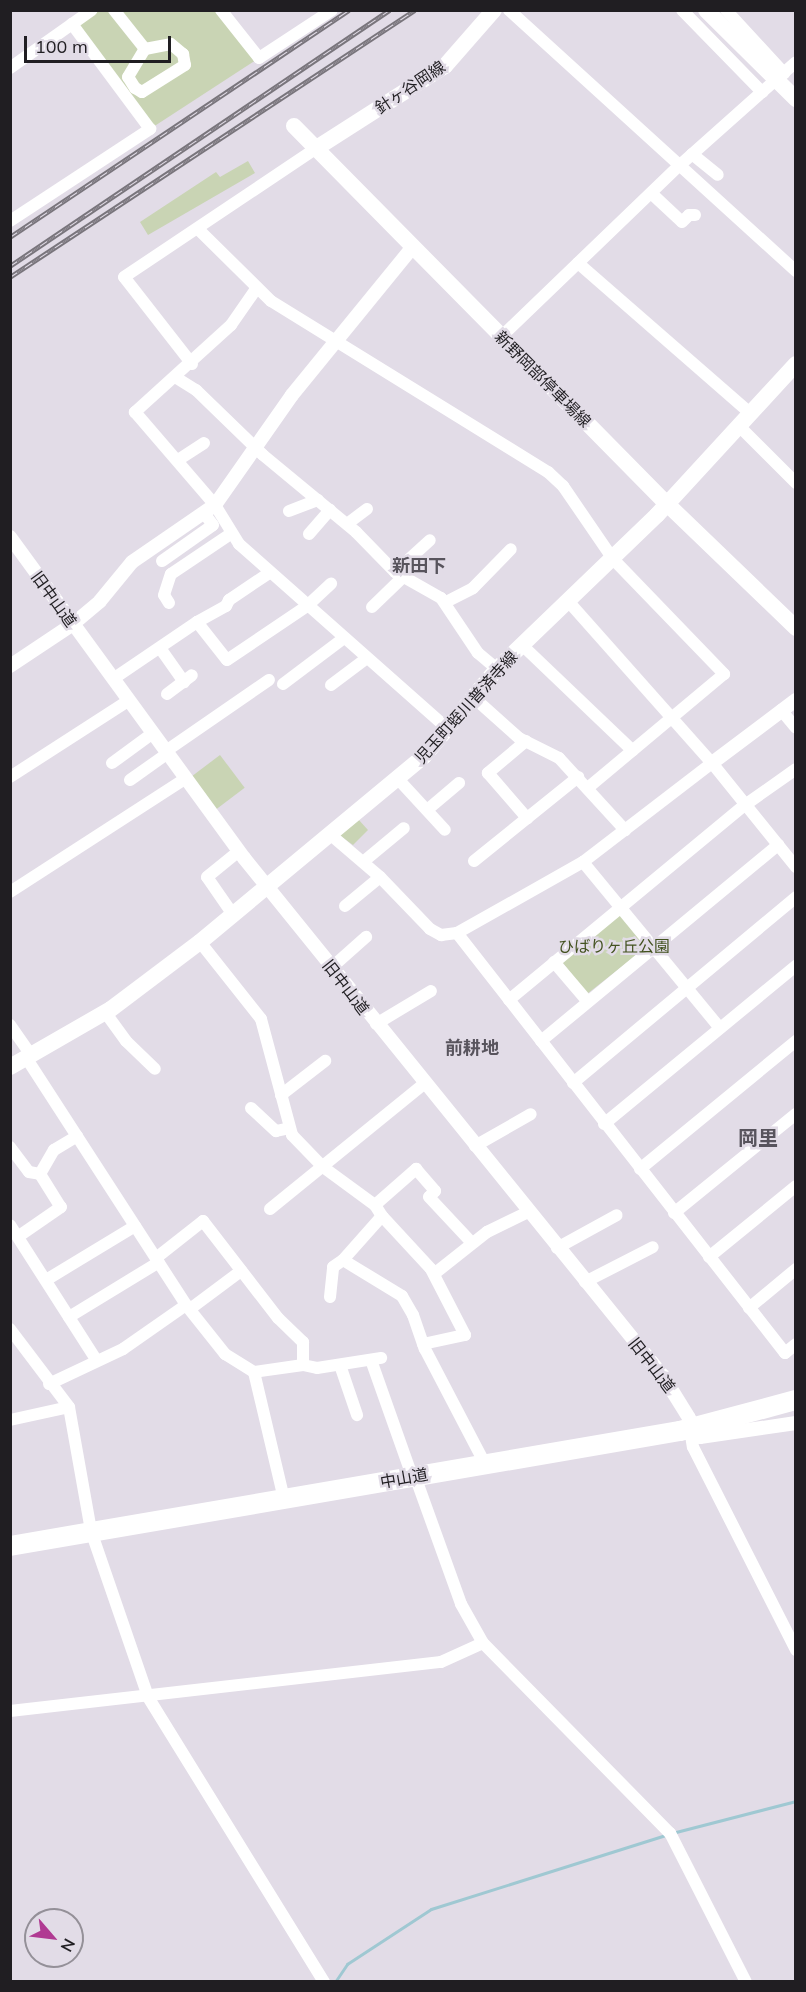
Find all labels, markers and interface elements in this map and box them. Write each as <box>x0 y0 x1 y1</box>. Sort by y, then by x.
scale bar <box>27 24 174 62</box>
text: 100 m <box>35 35 88 58</box>
street label: 針ヶ谷岡線 <box>371 57 449 117</box>
street label: 新野岡部停車場線 <box>491 327 595 431</box>
district label: 新田下 <box>392 555 446 577</box>
street label: 旧中山道 <box>27 567 81 631</box>
street label: 児玉町蛭川普済寺線 <box>411 647 521 767</box>
park label: ひばりヶ丘公園 <box>558 936 670 956</box>
street label: 旧中山道 <box>319 956 373 1018</box>
district label: 前耕地 <box>445 1037 499 1059</box>
district label: 岡里 <box>738 1125 778 1149</box>
street label: 旧中山道 <box>625 1334 679 1396</box>
street label: 中山道 <box>379 1464 429 1492</box>
north arrow <box>24 1908 84 1968</box>
text: N <box>56 1935 80 1956</box>

